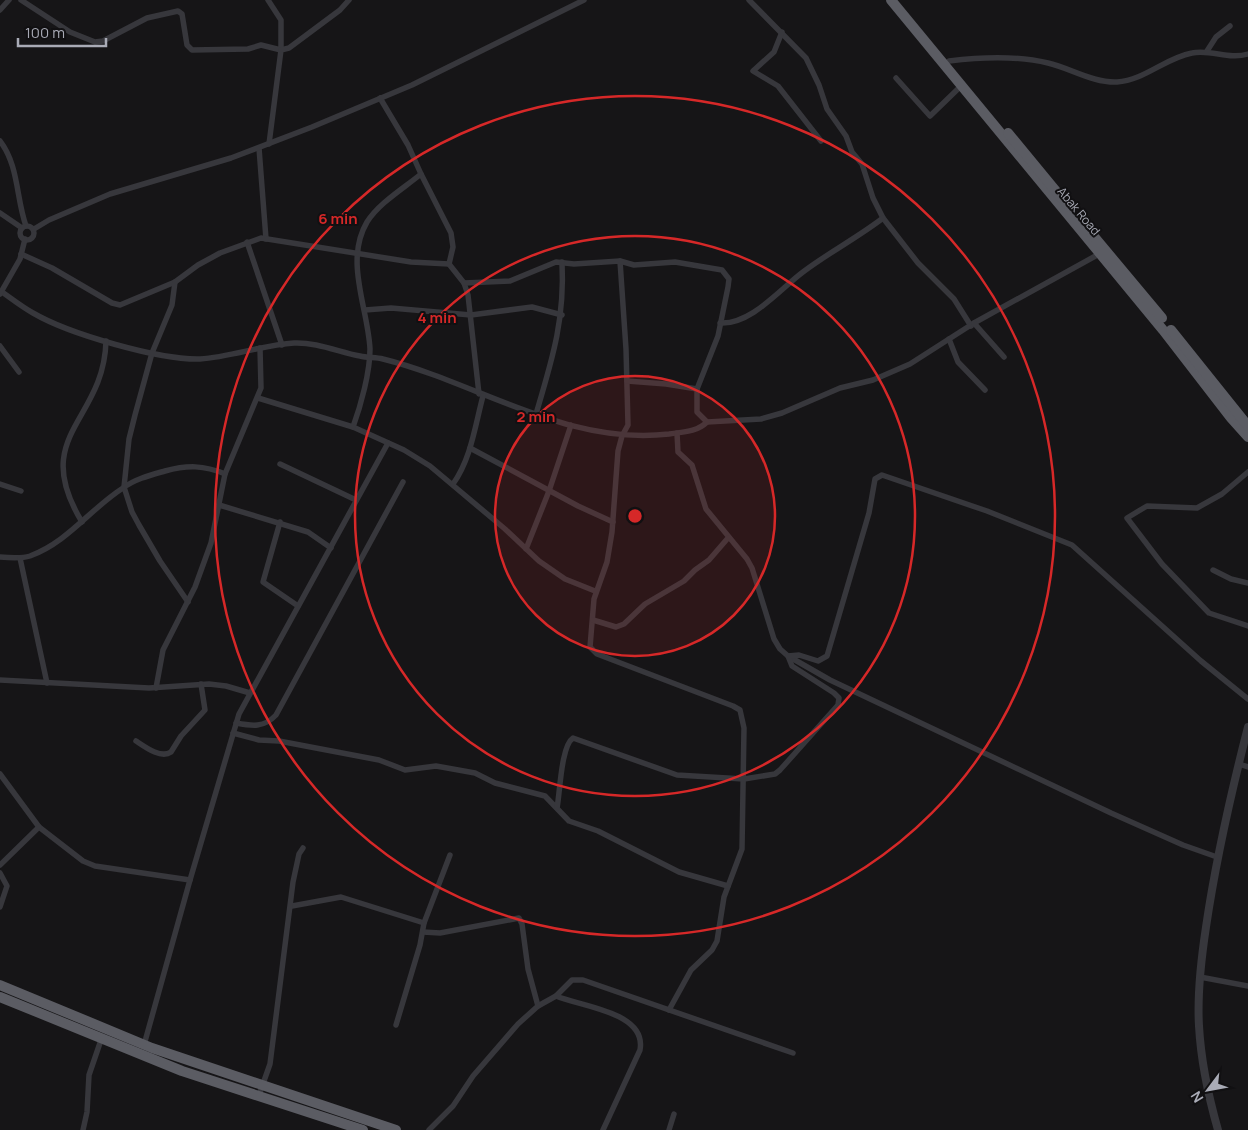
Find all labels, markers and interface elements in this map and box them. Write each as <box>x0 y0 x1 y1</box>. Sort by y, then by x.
scale bar <box>18 15 105 47</box>
text: 100 m <box>25 22 65 43</box>
street label: Abak Road <box>1054 183 1104 239</box>
text: 6 min <box>318 208 358 229</box>
text: 4 min <box>417 307 457 328</box>
text: 2 min <box>516 406 556 427</box>
centre of rings <box>626 507 644 525</box>
north arrow <box>1183 1065 1233 1115</box>
text: N <box>1186 1088 1207 1106</box>

